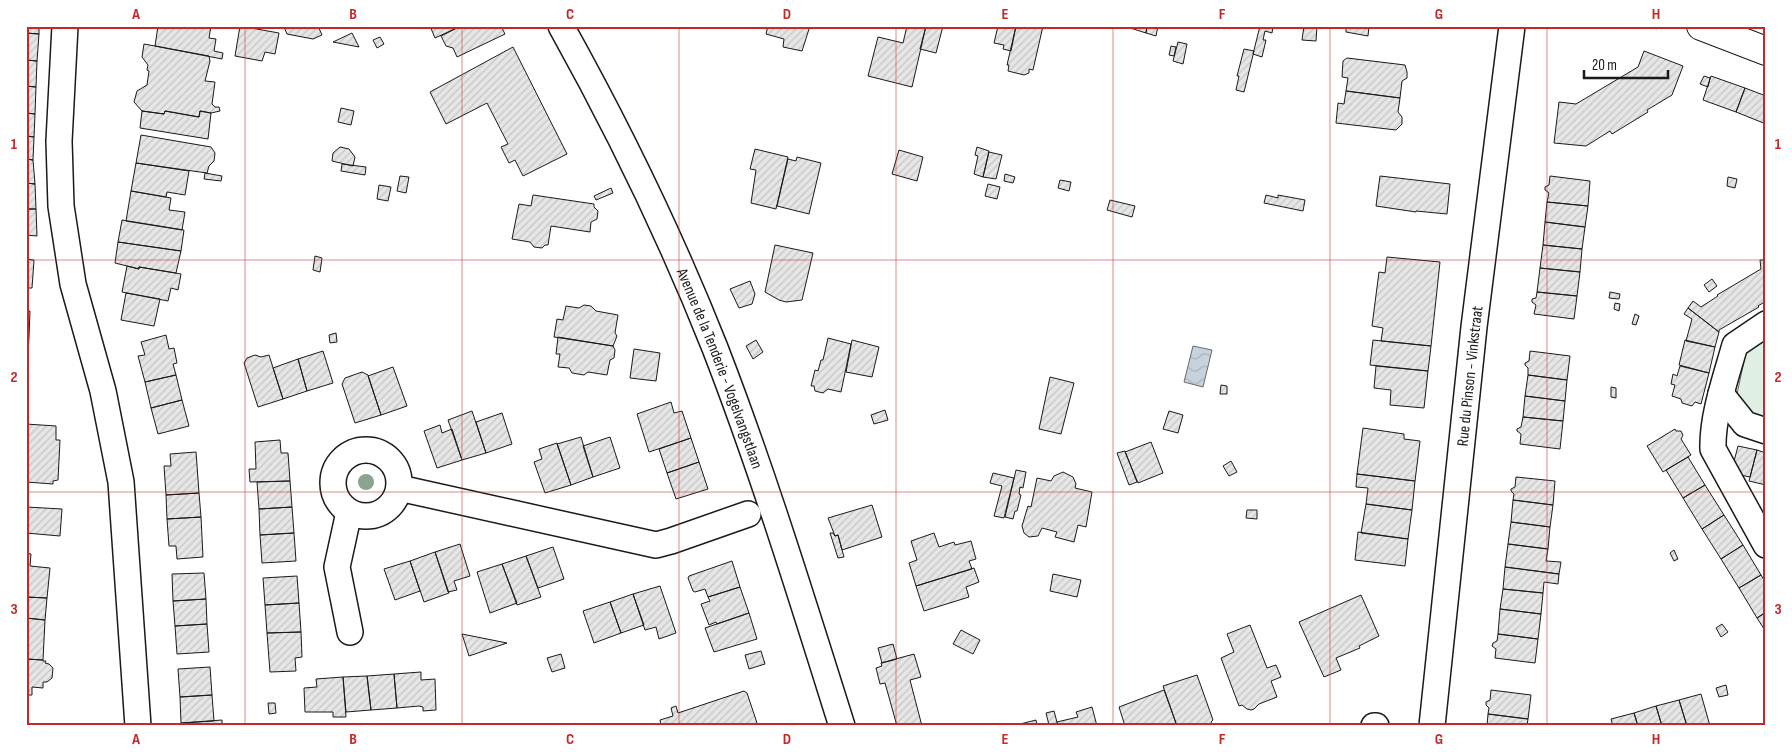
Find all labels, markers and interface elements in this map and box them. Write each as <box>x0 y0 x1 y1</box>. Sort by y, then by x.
text: A <box>131 5 140 24</box>
text: B <box>349 5 357 24</box>
text: C <box>566 5 574 24</box>
text: D <box>783 5 791 24</box>
text: E <box>1002 5 1009 24</box>
text: F <box>1219 5 1226 24</box>
text: G <box>1435 5 1443 24</box>
text: H <box>1652 5 1660 24</box>
scale bar <box>1584 48 1668 80</box>
text: 20 m <box>1592 56 1617 75</box>
text: 1 <box>11 135 18 154</box>
text: 1 <box>1775 135 1782 154</box>
street label: Avenue de la Tenderie - Vogelvangstlaan <box>672 265 766 471</box>
street label: Rue du Pinson - Vinkstraat <box>1454 305 1488 447</box>
text: 2 <box>10 368 18 387</box>
text: 2 <box>1774 368 1782 387</box>
text: 3 <box>10 600 18 619</box>
text: 3 <box>1774 600 1782 619</box>
text: A <box>131 730 140 749</box>
text: B <box>349 730 357 749</box>
text: C <box>566 730 574 749</box>
text: D <box>783 730 791 749</box>
text: E <box>1002 730 1009 749</box>
text: F <box>1219 730 1226 749</box>
text: G <box>1435 730 1443 749</box>
text: H <box>1652 730 1660 749</box>

